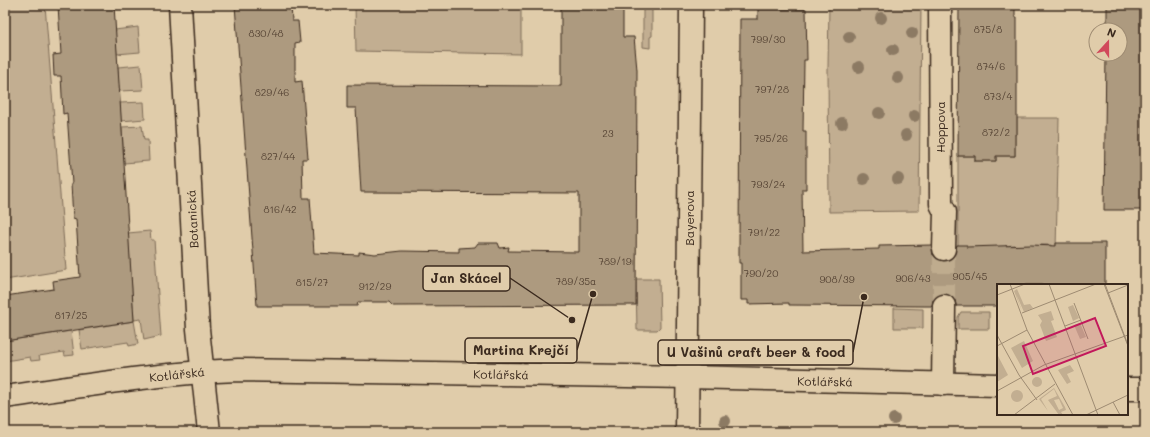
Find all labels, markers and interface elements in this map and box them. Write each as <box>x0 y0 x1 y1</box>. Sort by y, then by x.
house number: 875/8 <box>974 22 1002 36</box>
north arrow <box>1088 22 1128 62</box>
text: N <box>1105 24 1118 41</box>
house number: 830/48 <box>248 26 284 40</box>
house number: 799/30 <box>751 32 785 46</box>
house number: 874/6 <box>977 59 1005 73</box>
house number: 797/28 <box>755 82 789 96</box>
house number: 829/46 <box>255 85 289 99</box>
house number: 873/4 <box>984 89 1012 103</box>
street label: Hoppova <box>932 101 948 153</box>
house number: 872/2 <box>982 125 1010 139</box>
house number: 23 <box>602 126 614 140</box>
house number: 795/26 <box>754 131 788 145</box>
house number: 827/44 <box>261 149 295 163</box>
house number: 793/24 <box>751 177 785 191</box>
street label: Botanická <box>182 189 202 249</box>
street label: Bayerova <box>681 190 697 246</box>
house number: 816/42 <box>263 202 297 216</box>
house number: 791/22 <box>748 225 780 239</box>
house number: 789/19 <box>598 254 632 268</box>
callout: Jan Skácel <box>423 266 510 291</box>
house number: 790/20 <box>744 266 778 280</box>
text: Jan Skácel <box>431 269 501 286</box>
house number: 905/45 <box>953 269 988 283</box>
house number: 906/43 <box>895 271 931 285</box>
house number: 908/39 <box>819 272 855 286</box>
house number: 789/35a <box>556 274 596 288</box>
house number: 815/27 <box>296 275 329 289</box>
house number: 912/29 <box>359 279 391 293</box>
inset map <box>997 284 1128 415</box>
house number: 817/25 <box>55 308 88 322</box>
callout: Martina Krejčí <box>465 338 577 363</box>
callout: U Vašinů craft beer & food <box>658 340 853 365</box>
text: Martina Krejčí <box>473 341 569 358</box>
text: U Vašinů craft beer & food <box>667 343 845 360</box>
street label: Kotlářská <box>148 363 206 385</box>
street label: Kotlářská <box>473 366 529 382</box>
street label: Kotlářská <box>797 373 853 389</box>

